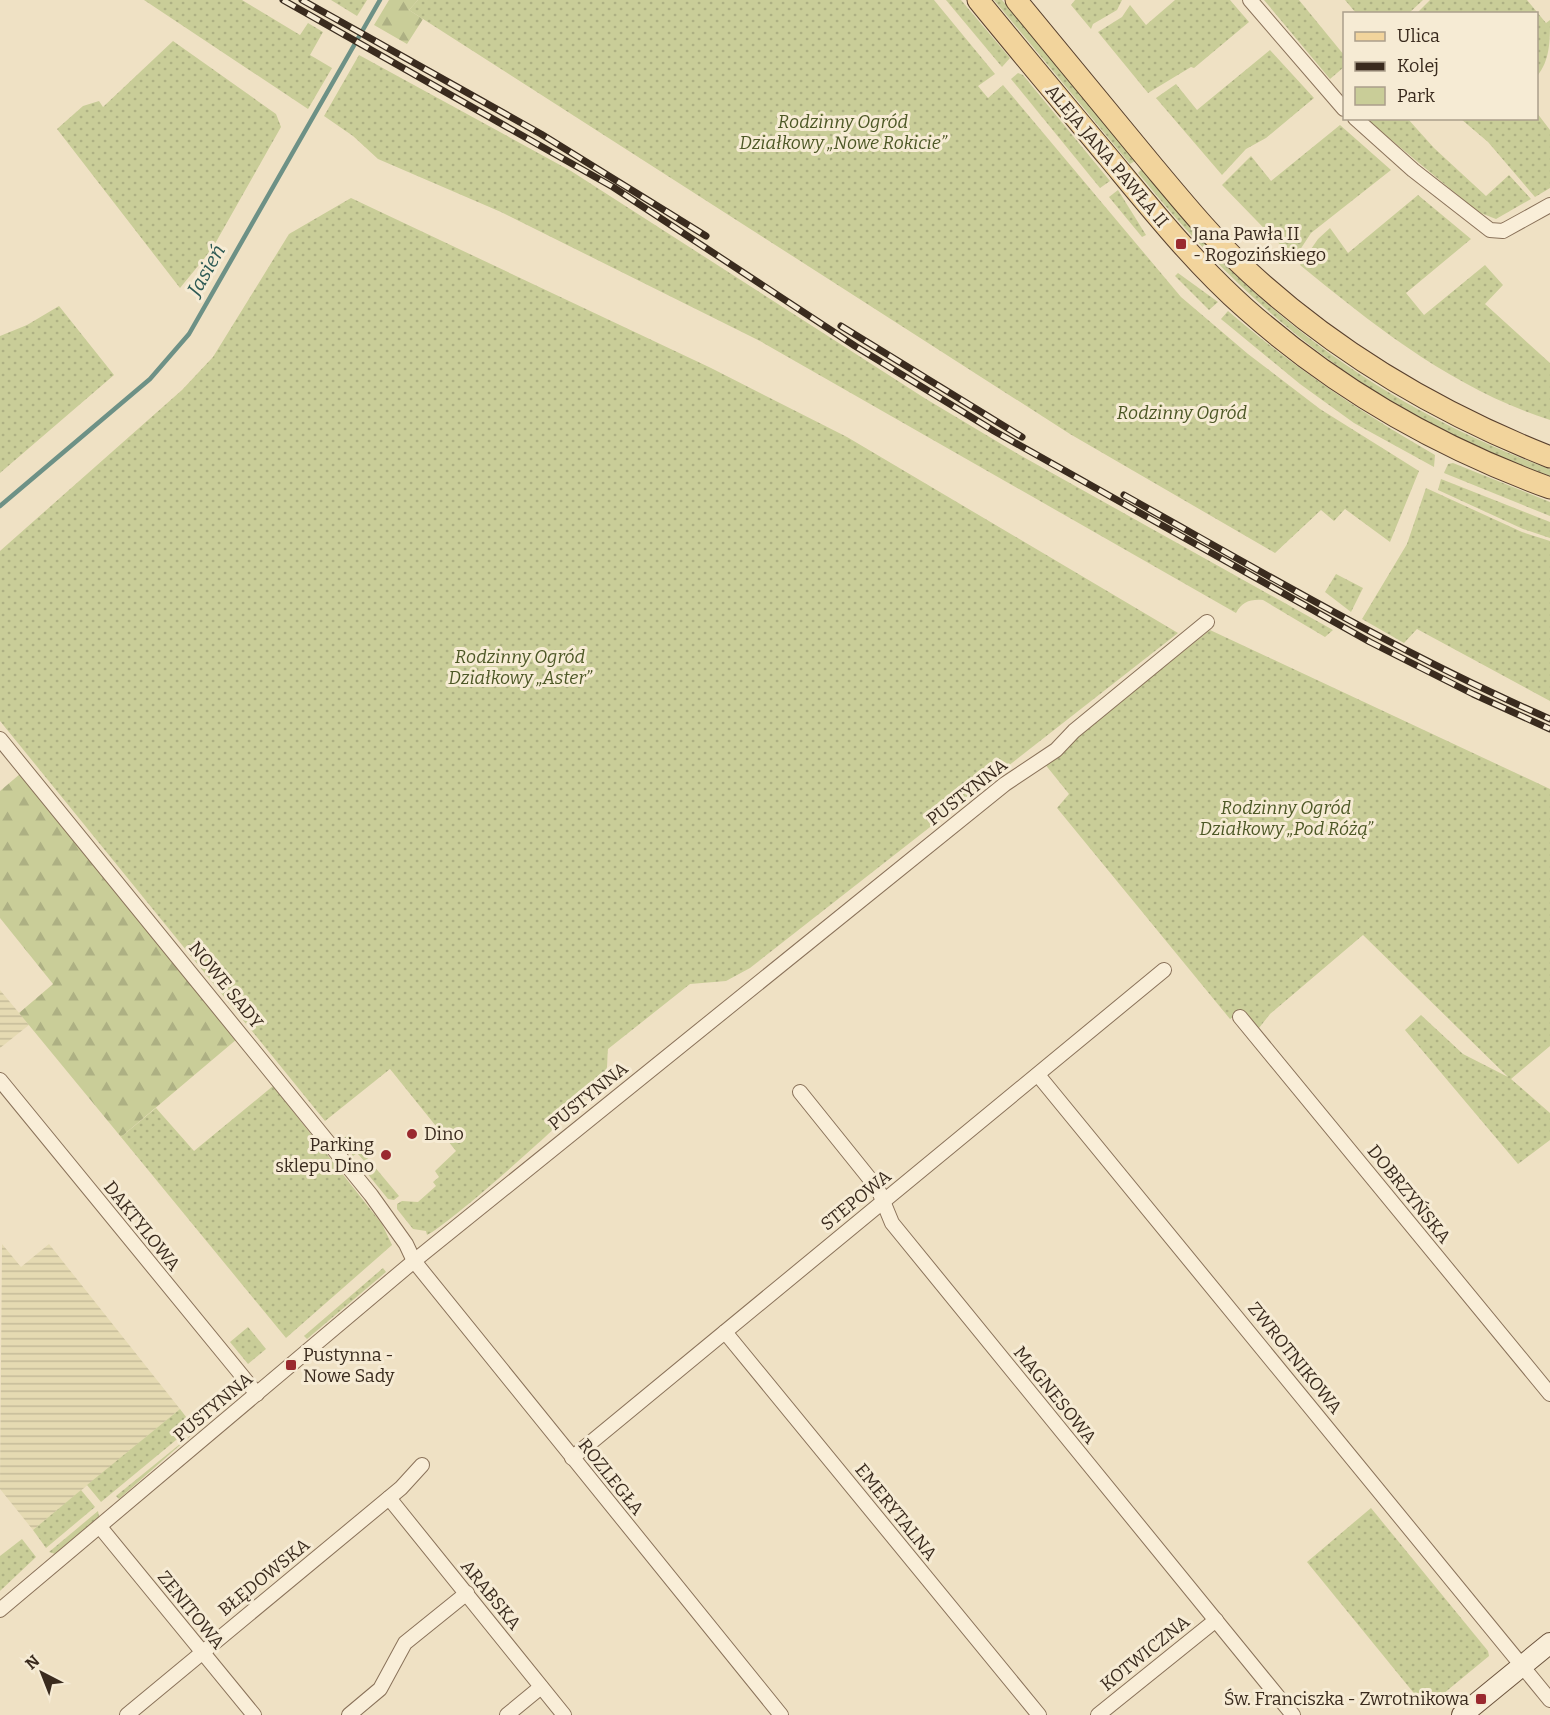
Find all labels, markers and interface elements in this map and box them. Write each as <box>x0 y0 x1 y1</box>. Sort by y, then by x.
legend <box>1343 12 1538 120</box>
text: Ulica <box>1397 25 1440 47</box>
text: Kolej <box>1397 55 1439 77</box>
street label: ALEJA JANA PAWŁA II <box>1041 80 1173 232</box>
text: Park <box>1397 85 1436 107</box>
park label: Rodzinny Ogród Działkowy „Nowe Rokicie” <box>739 111 948 154</box>
place label: Jana Pawła II - Rogozińskiego <box>1192 223 1326 266</box>
marker: Jana Pawła II - Rogozińskiego <box>1174 237 1188 251</box>
water label: Jasień <box>181 240 230 302</box>
park label: Rodzinny Ogród <box>1117 402 1248 424</box>
park label: Rodzinny Ogród Działkowy „Aster” <box>448 646 593 689</box>
street label: PUSTYNNA <box>922 754 1012 830</box>
park label: Rodzinny Ogród Działkowy „Pod Różą” <box>1199 797 1374 840</box>
street label: NOWE SADY <box>184 937 268 1033</box>
street label: PUSTYNNA <box>544 1057 632 1135</box>
place label: Dino <box>424 1123 464 1145</box>
marker: Dino <box>405 1127 419 1141</box>
place label: Parking sklepu Dino <box>275 1134 374 1177</box>
street label: DOBRZYŃSKA <box>1363 1140 1456 1248</box>
marker: Parking sklepu Dino <box>379 1148 393 1162</box>
street label: STEPOWA <box>816 1165 896 1235</box>
street label: DAKTYLOWA <box>99 1177 185 1276</box>
street label: ZWROTNIKOWA <box>1243 1298 1347 1419</box>
street label: MAGNESOWA <box>1009 1342 1101 1449</box>
place label: Pustynna - Nowe Sady <box>303 1344 395 1387</box>
marker: Pustynna - Nowe Sady <box>284 1358 298 1372</box>
street label: PUSTYNNA <box>169 1368 257 1446</box>
street label: ROZLEGŁA <box>573 1434 649 1520</box>
street label: EMERYTALNA <box>850 1459 942 1565</box>
street label: BŁĘDOWSKA <box>214 1533 314 1621</box>
street label: ARABSKA <box>456 1556 526 1635</box>
street label: ZENITOWA <box>153 1566 229 1654</box>
street label: KOTWICZNA <box>1096 1610 1194 1696</box>
north arrow <box>12 1643 72 1703</box>
text: N <box>21 1651 43 1673</box>
place label: Św. Franciszka - Zwrotnikowa <box>1224 1688 1469 1710</box>
marker: Św. Franciszka - Zwrotnikowa <box>1474 1692 1488 1706</box>

